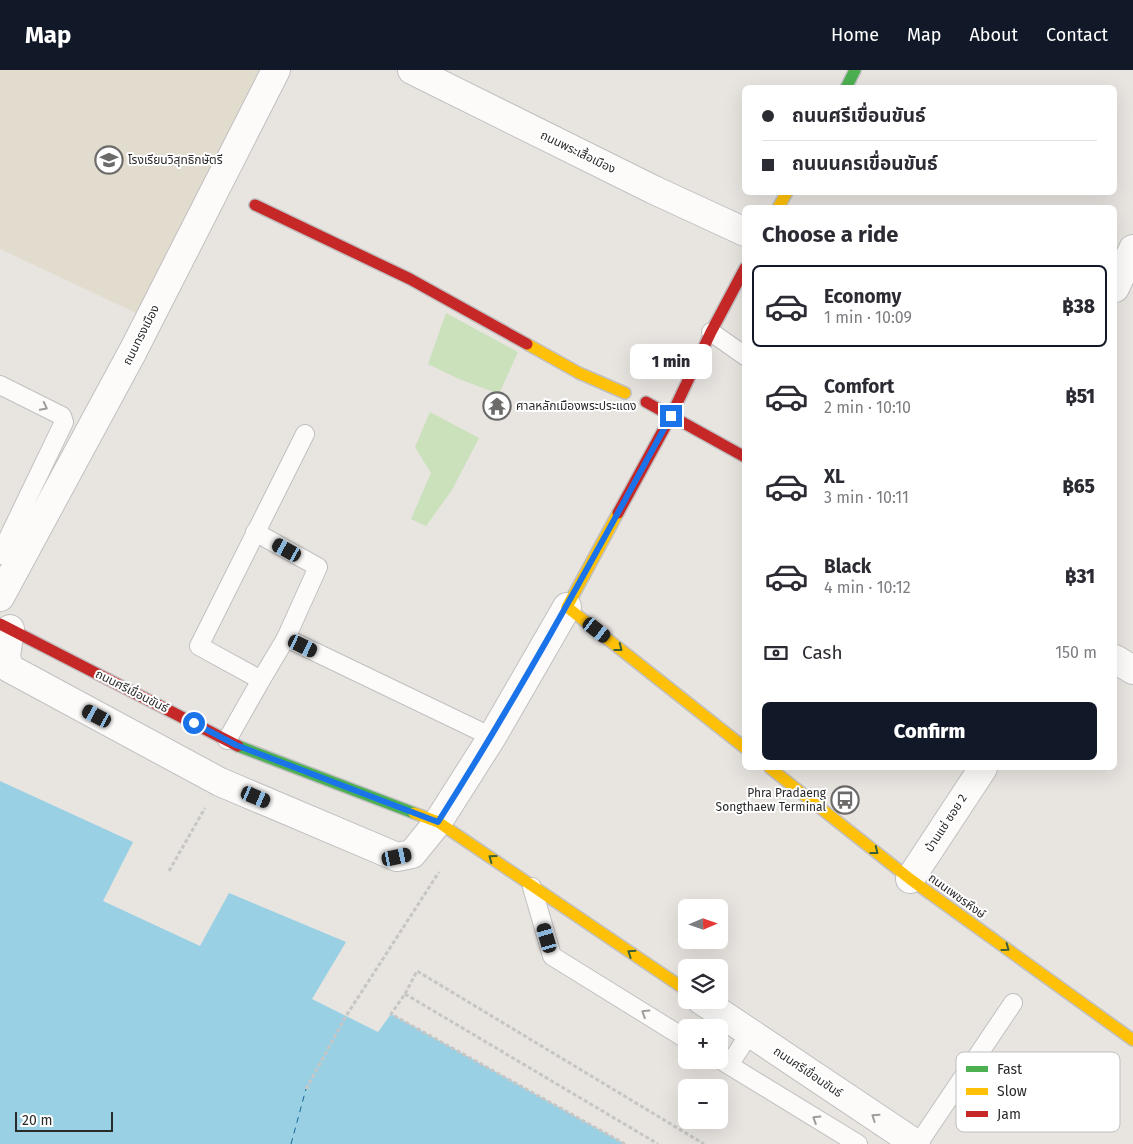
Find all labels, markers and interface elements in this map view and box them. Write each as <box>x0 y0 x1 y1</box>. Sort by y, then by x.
text: Map <box>25 21 71 49</box>
text: Home <box>831 24 879 46</box>
text: Map <box>907 24 941 46</box>
text: About <box>969 24 1018 46</box>
text: Contact <box>1046 24 1108 46</box>
text: ถนนศรีเขื่อนขันธ์ <box>792 104 926 127</box>
street label: ถนนพระเสื้อเมือง <box>538 126 619 176</box>
school or university icon: โรงเรียนวิสุทธิกษัตรี <box>94 145 124 175</box>
text: ถนนนครเขื่อนขันธ์ <box>792 152 938 175</box>
place label: โรงเรียนวิสุทธิกษัตรี <box>128 153 223 167</box>
text: Choose a ride <box>762 221 898 248</box>
icon: car <box>764 284 809 329</box>
text: Economy <box>824 285 901 308</box>
text: ฿38 <box>1062 295 1095 318</box>
street label: ถนนทรงเมือง <box>120 303 162 367</box>
text: 1 min · 10:09 <box>824 308 912 327</box>
callout: 1 min <box>630 344 712 378</box>
text: 1 min <box>652 352 690 371</box>
icon: car <box>764 374 809 419</box>
text: Comfort <box>824 375 894 398</box>
text: ฿51 <box>1065 385 1095 408</box>
temple icon: ศาลหลักเมืองพระประแดง <box>482 391 512 421</box>
text: 2 min · 10:10 <box>824 398 911 417</box>
place label: ศาลหลักเมืองพระประแดง <box>516 399 637 413</box>
one-way arrow <box>38 401 47 411</box>
route end <box>660 405 682 427</box>
icon: car <box>764 464 809 509</box>
text: XL <box>824 465 845 488</box>
text: ฿65 <box>1062 475 1095 498</box>
text: 3 min · 10:11 <box>824 488 909 507</box>
car <box>270 536 303 564</box>
icon: car <box>764 554 809 599</box>
text: Black <box>824 555 871 578</box>
text: ฿31 <box>1065 565 1095 588</box>
text: 4 min · 10:12 <box>824 578 911 597</box>
car <box>580 615 613 645</box>
car <box>286 633 319 659</box>
icon: cash <box>762 639 790 667</box>
text: Cash <box>802 641 843 664</box>
one-way arrow <box>613 643 622 651</box>
text: 150 m <box>1055 643 1097 662</box>
street label: ถนนศรีเขื่อนขันธ์ <box>93 665 172 715</box>
car <box>80 702 113 730</box>
button: Confirm <box>762 702 1097 760</box>
route start <box>183 712 205 734</box>
car <box>239 784 272 810</box>
bus stop icon: Phra Pradaeng Songthaew Terminal <box>830 785 860 815</box>
place label: Phra Pradaeng Songthaew Terminal <box>716 786 827 814</box>
street label: บ้านแซ่ ซอย 2 <box>922 792 970 854</box>
one-way arrow <box>870 846 879 855</box>
car <box>380 847 413 867</box>
one-way arrow <box>488 855 498 864</box>
street label: ถนนเพชรหึงษ์ <box>926 871 989 922</box>
north arrow <box>678 899 728 949</box>
map controls <box>678 899 728 1129</box>
car <box>535 922 558 954</box>
one-way arrow <box>1000 942 1010 951</box>
one-way arrow <box>627 950 636 960</box>
button: layers <box>678 959 728 1009</box>
one-way arrow <box>641 1010 650 1019</box>
button: + <box>678 1019 728 1069</box>
street label: ถนนศรีเขื่อนขันธ์ <box>771 1042 846 1100</box>
legend <box>956 1052 1120 1132</box>
text: Fast <box>997 1061 1023 1078</box>
button: − <box>678 1079 728 1129</box>
text: Slow <box>997 1083 1027 1100</box>
text: Jam <box>997 1106 1021 1123</box>
scale bar <box>15 1109 112 1132</box>
text: 20 m <box>22 1112 52 1129</box>
one-way arrow <box>872 1114 881 1123</box>
one-way arrow <box>813 1115 822 1125</box>

